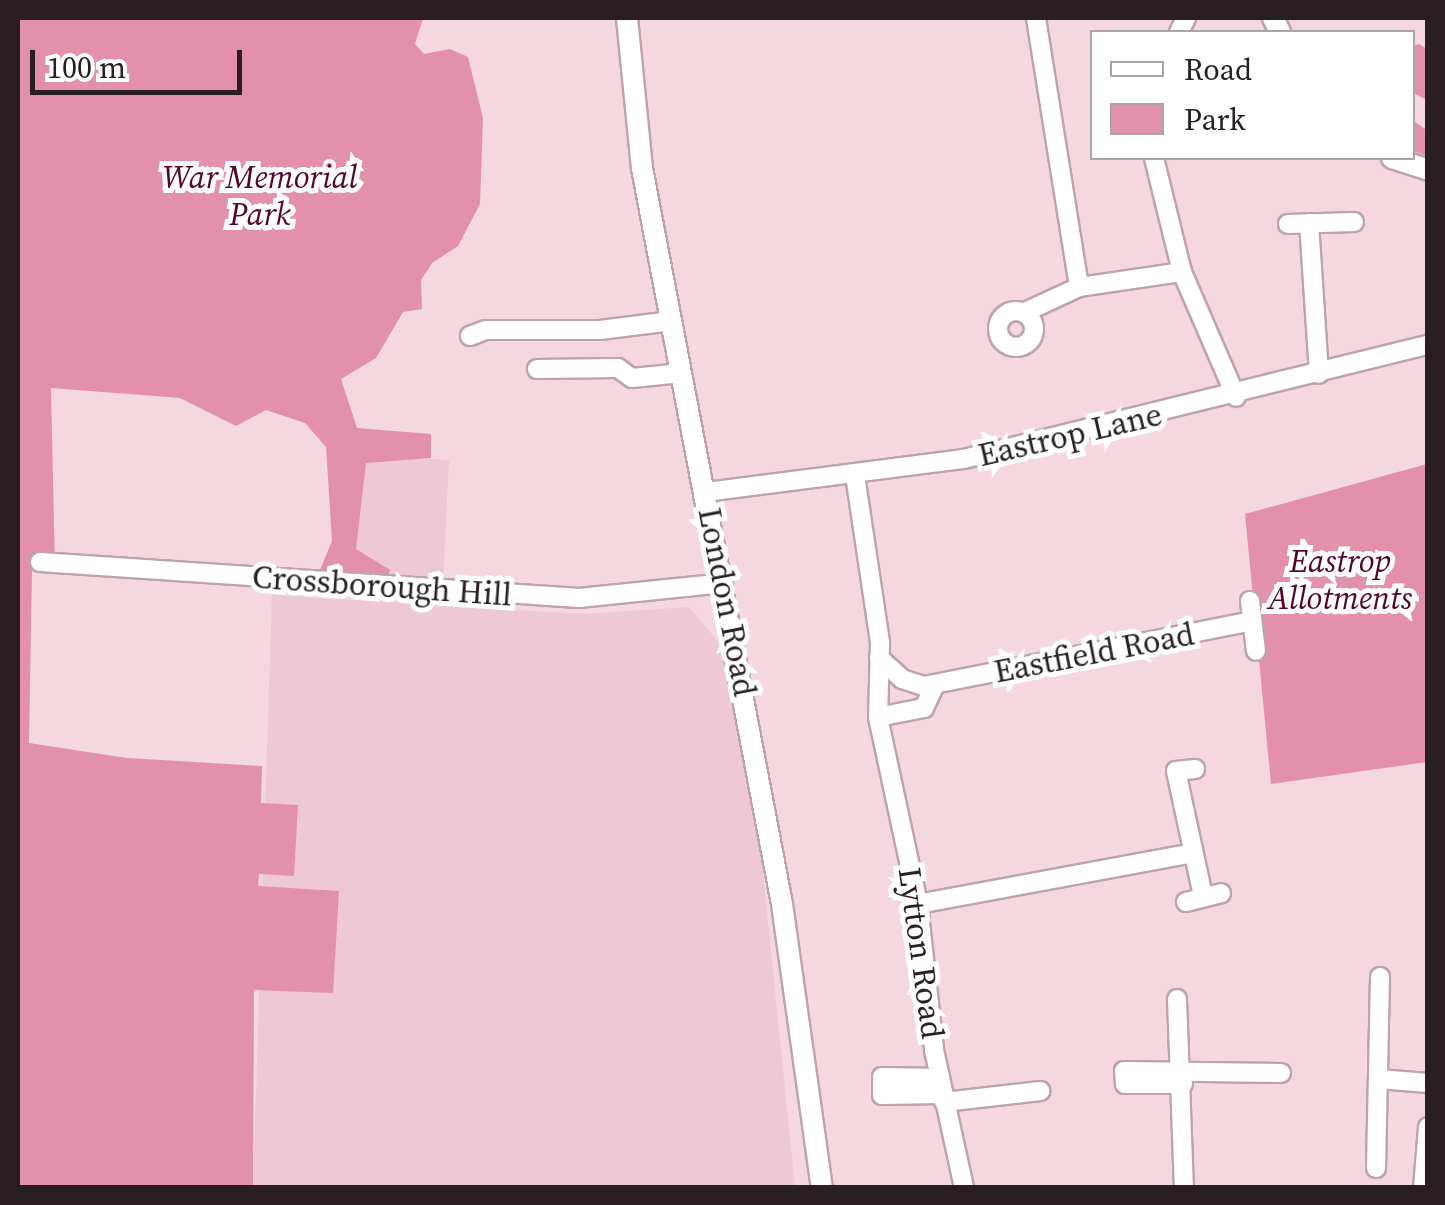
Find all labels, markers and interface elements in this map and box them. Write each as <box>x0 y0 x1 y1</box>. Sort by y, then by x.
scale bar <box>35 30 248 92</box>
legend <box>1090 30 1415 160</box>
text: 100 m <box>47 47 126 88</box>
text: Road <box>1184 49 1252 90</box>
text: Park <box>1184 99 1246 140</box>
park label: War Memorial Park <box>162 159 358 234</box>
street label: Eastrop Lane <box>974 395 1166 475</box>
street label: London Road <box>690 505 764 699</box>
park label: Eastrop Allotments <box>1268 543 1412 618</box>
street label: Crossborough Hill <box>251 558 513 614</box>
street label: Eastfield Road <box>991 615 1197 691</box>
street label: Lytton Road <box>890 865 952 1041</box>

